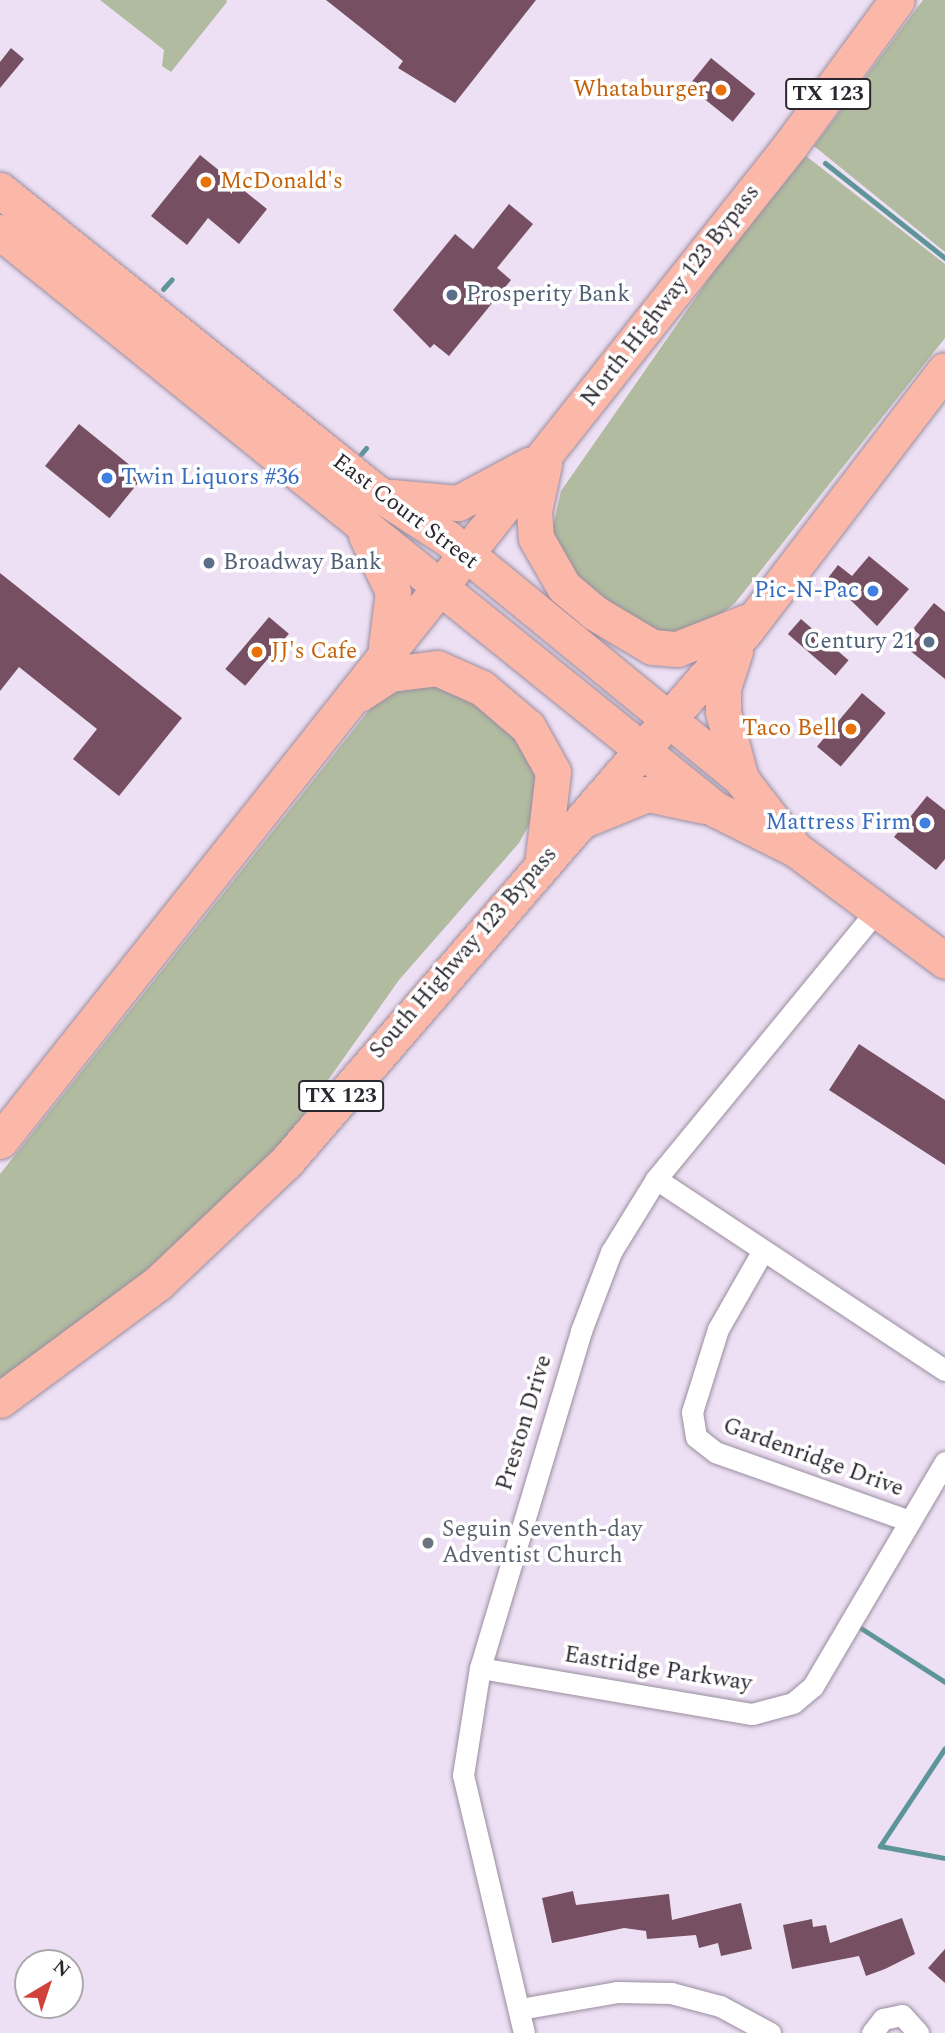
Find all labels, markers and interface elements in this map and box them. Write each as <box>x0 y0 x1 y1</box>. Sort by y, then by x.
place label: Whataburger <box>573 76 707 104</box>
road number: TX 123 <box>784 76 872 112</box>
marker: Whataburger <box>713 82 729 98</box>
place label: McDonald's <box>220 168 343 196</box>
marker: McDonald's <box>198 174 214 190</box>
street label: North Highway 123 Bypass <box>576 179 766 413</box>
place label: Prosperity Bank <box>466 281 630 309</box>
marker: Prosperity Bank <box>444 287 460 303</box>
street label: East Court Street <box>327 448 483 576</box>
place label: Twin Liquors #36 <box>121 464 299 492</box>
marker: Twin Liquors #36 <box>99 470 115 486</box>
place label: Broadway Bank <box>223 549 382 577</box>
marker: Broadway Bank <box>201 555 217 571</box>
place label: Pic-N-Pac <box>754 577 859 605</box>
marker: Pic-N-Pac <box>865 583 881 599</box>
place label: Century 21 <box>804 628 915 656</box>
marker: Century 21 <box>921 634 937 650</box>
place label: JJ's Cafe <box>271 638 357 666</box>
marker: JJ's Cafe <box>249 644 265 660</box>
place label: Taco Bell <box>742 715 837 743</box>
marker: Taco Bell <box>843 721 859 737</box>
place label: Mattress Firm <box>766 809 911 837</box>
marker: Mattress Firm <box>917 815 933 831</box>
street label: South Highway 123 Bypass <box>364 841 564 1065</box>
road number: TX 123 <box>297 1078 385 1114</box>
street label: Preston Drive <box>491 1352 559 1494</box>
street label: Gardenridge Drive <box>719 1413 907 1503</box>
place label: Seguin Seventh-day Adventist Church <box>442 1516 642 1570</box>
marker: Seguin Seventh-day Adventist Church <box>420 1535 436 1551</box>
street label: Eastridge Parkway <box>562 1642 754 1698</box>
north arrow <box>14 1949 84 2019</box>
text: N <box>46 1953 76 1985</box>

